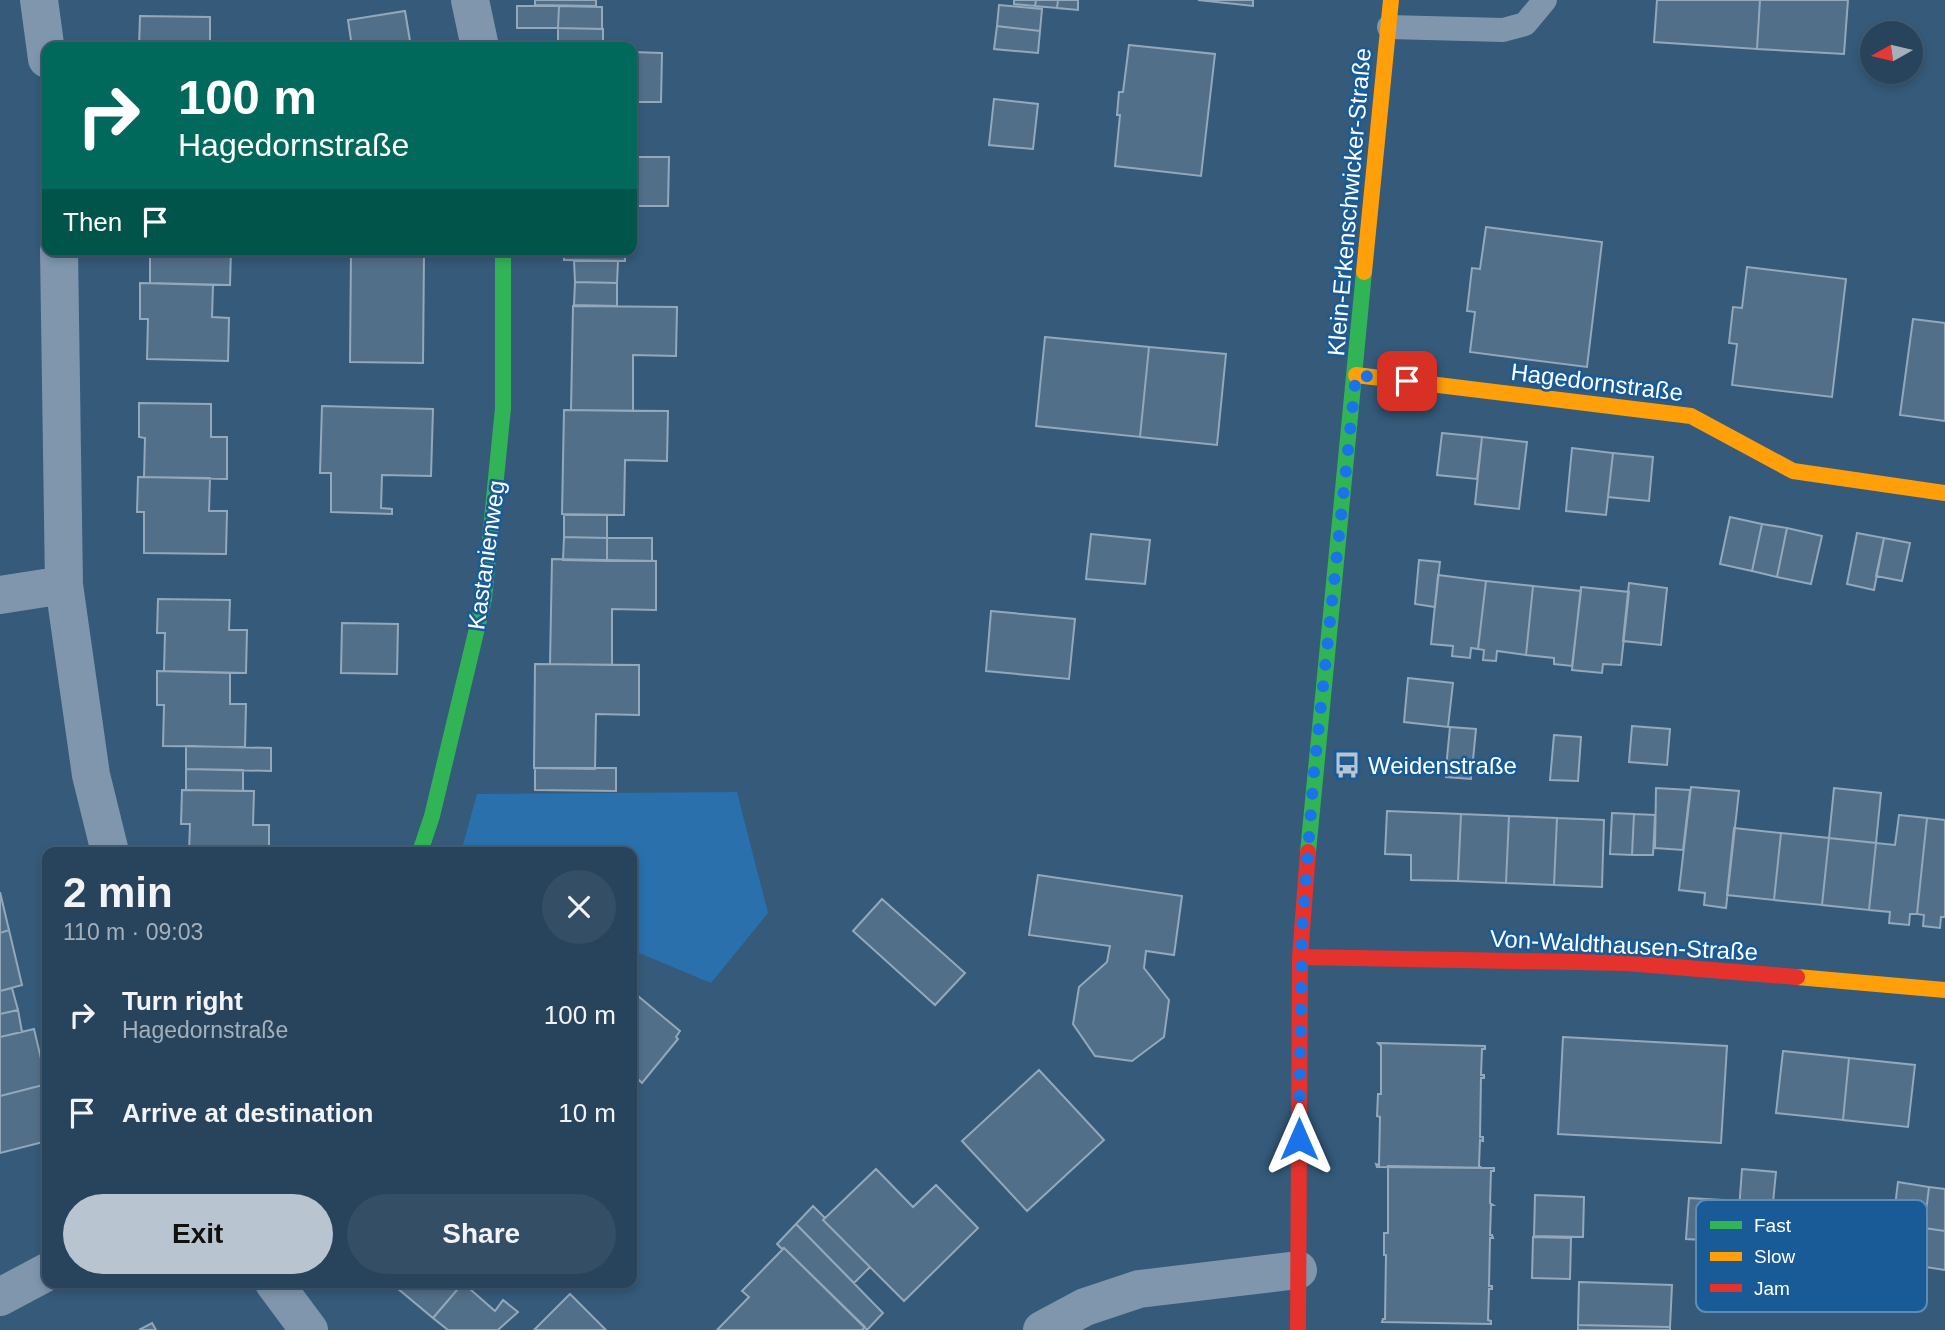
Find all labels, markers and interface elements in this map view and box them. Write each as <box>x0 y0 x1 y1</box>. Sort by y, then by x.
north arrow <box>1860 21 1923 84</box>
map controls <box>1860 21 1923 84</box>
street label: Klein-Erkenschwicker-Straße <box>1322 47 1376 357</box>
icon: right <box>63 70 154 161</box>
text: 100 m <box>178 70 317 124</box>
text: Hagedornstraße <box>178 127 409 163</box>
icon: arrive <box>136 203 174 241</box>
text: Then <box>63 207 122 237</box>
pin <box>1377 351 1437 411</box>
street label: Hagedornstraße <box>1509 358 1685 406</box>
icon: arrive <box>1388 362 1426 400</box>
street label: Kastanienweg <box>462 478 510 632</box>
bus stop icon: Weidenstraße <box>1332 750 1362 780</box>
place label: Weidenstraße <box>1368 752 1517 779</box>
text: 2 min <box>63 869 173 916</box>
button: close <box>542 870 616 944</box>
text: 110 m · 09:03 <box>63 919 203 945</box>
street label: Von-Waldthausen-Straße <box>1489 924 1759 966</box>
text: Turn right <box>122 986 243 1016</box>
icon: right <box>63 996 101 1034</box>
text: 100 m <box>544 1000 616 1030</box>
text: Hagedornstraße <box>122 1017 288 1043</box>
icon: arrive <box>63 1094 101 1132</box>
text: Arrive at destination <box>122 1098 373 1128</box>
text: 10 m <box>558 1098 616 1128</box>
position arrow <box>1262 1102 1336 1176</box>
button: Exit <box>63 1194 333 1274</box>
button: Share <box>347 1194 616 1274</box>
legend <box>1696 1200 1927 1312</box>
text: Fast <box>1754 1215 1792 1236</box>
text: Slow <box>1754 1246 1795 1267</box>
text: Jam <box>1754 1278 1790 1299</box>

